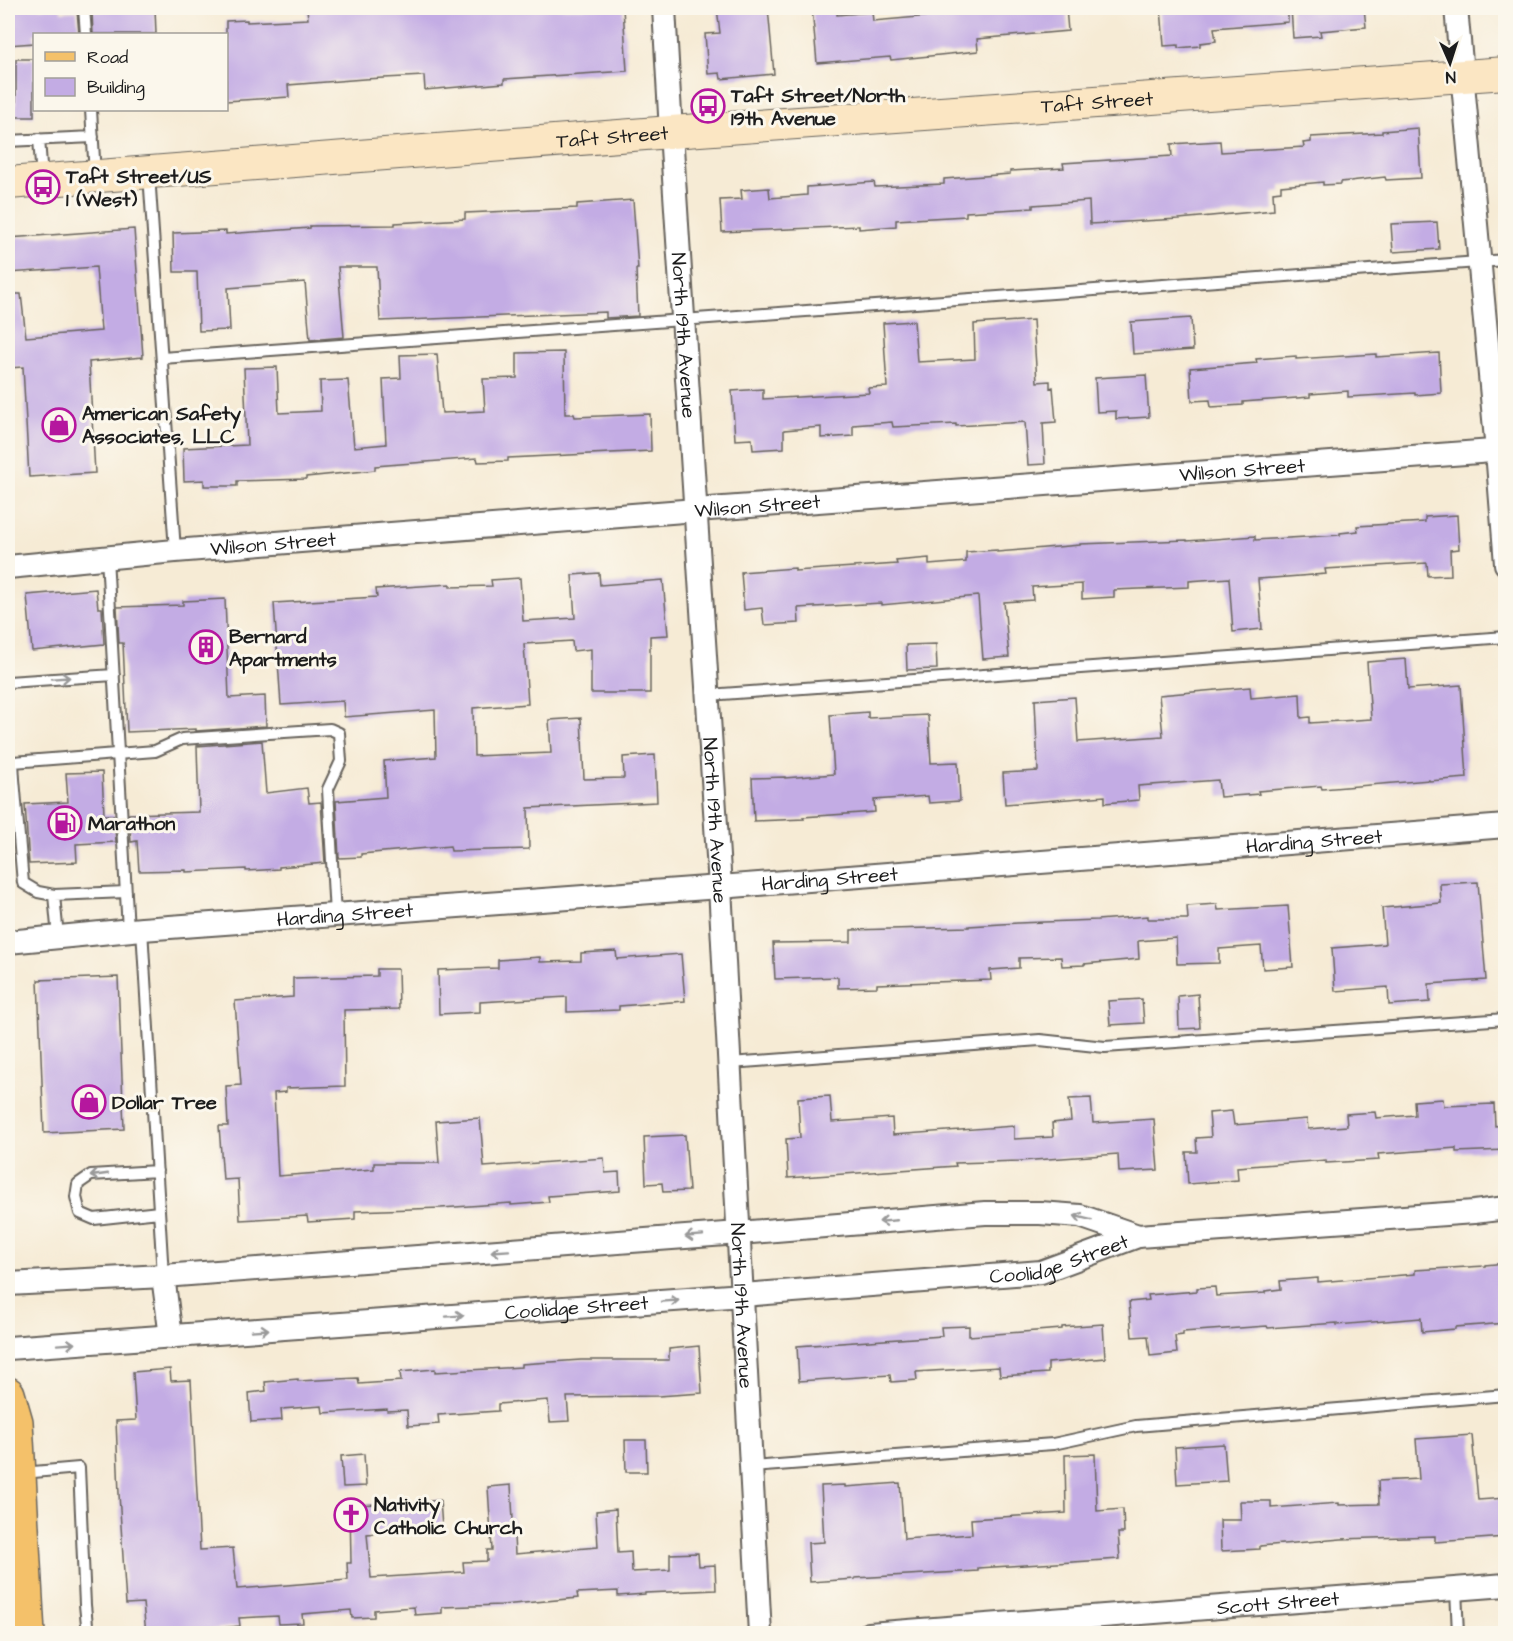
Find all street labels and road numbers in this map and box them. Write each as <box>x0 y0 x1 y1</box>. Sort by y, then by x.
street label: Taft Street <box>1040 85 1154 121</box>
street label: Taft Street <box>555 119 669 156</box>
street label: North 19th Avenue <box>664 252 703 419</box>
street label: Wilson Street <box>1178 452 1306 489</box>
street label: Wilson Street <box>694 488 821 525</box>
street label: Wilson Street <box>209 525 337 563</box>
street label: North 19th Avenue <box>695 737 734 904</box>
street label: Harding Street <box>1245 823 1383 861</box>
street label: Harding Street <box>760 860 899 899</box>
street label: Harding Street <box>276 896 414 934</box>
street label: North 19th Avenue <box>723 1222 760 1389</box>
street label: Coolidge Street <box>988 1228 1133 1291</box>
street label: Coolidge Street <box>504 1289 649 1327</box>
street label: Scott Street <box>1216 1585 1340 1622</box>

